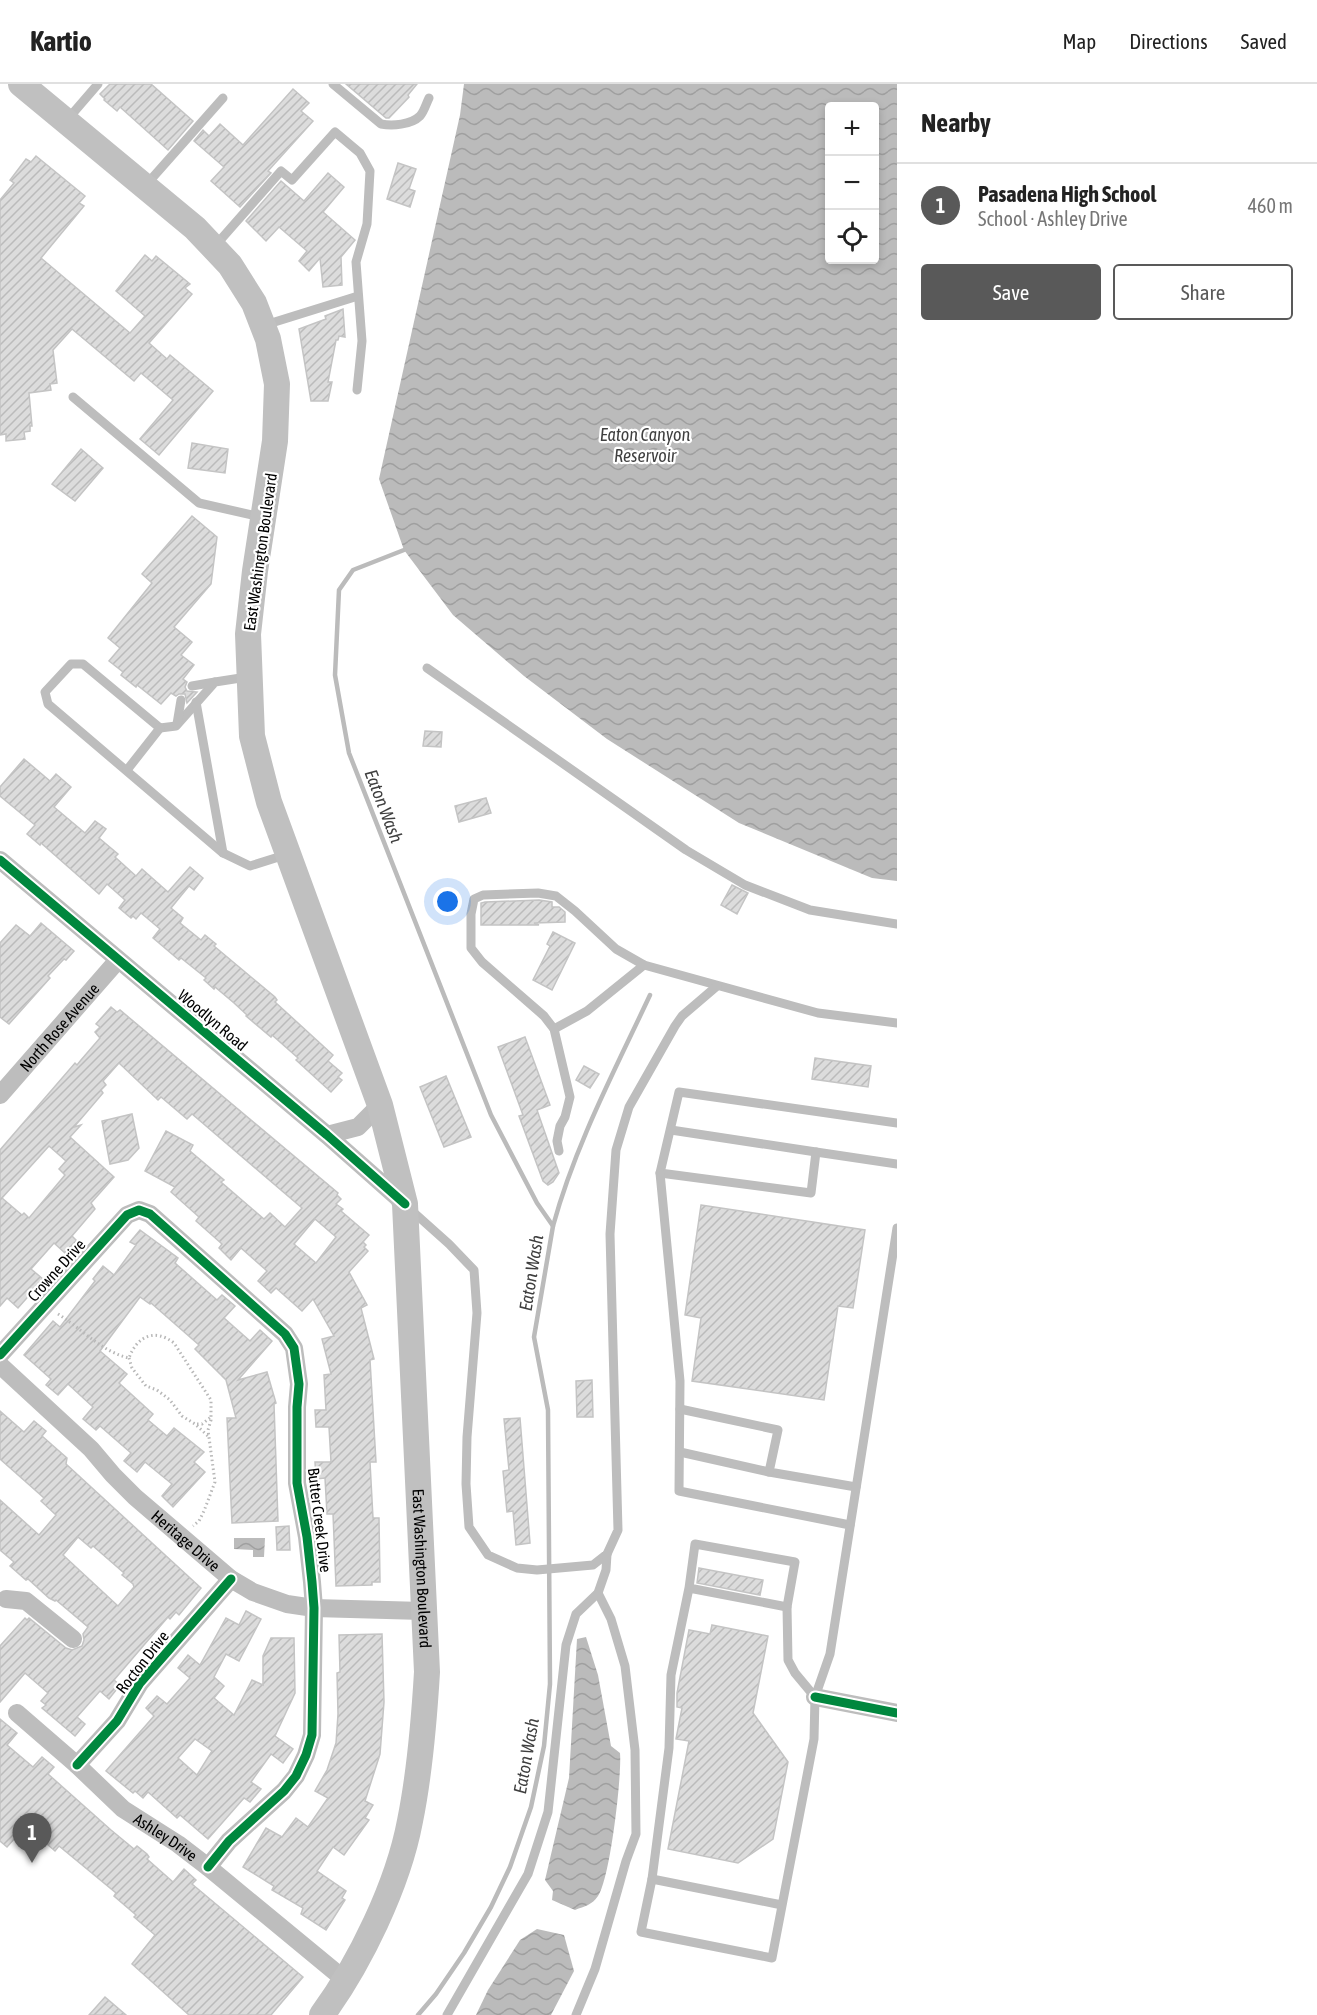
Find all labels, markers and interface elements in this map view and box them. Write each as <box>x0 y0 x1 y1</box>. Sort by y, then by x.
text: Kartio <box>30 25 92 57</box>
text: Map <box>1062 29 1096 53</box>
text: Directions <box>1129 29 1208 53</box>
text: Saved <box>1241 29 1287 53</box>
map controls <box>825 102 879 264</box>
button: + <box>825 102 879 156</box>
text: Nearby <box>921 108 991 138</box>
button: − <box>825 156 879 210</box>
text: Pasadena High School <box>978 181 1156 207</box>
text: 1 <box>936 194 945 217</box>
text: 460 m <box>1248 194 1293 217</box>
text: School · Ashley Drive <box>978 207 1128 230</box>
button: locate <box>825 210 879 264</box>
button: Save <box>921 264 1101 320</box>
button: Share <box>1113 264 1293 320</box>
water label: Eaton Canyon Reservoir <box>600 424 690 466</box>
street label: East Washington Boulevard <box>240 472 281 632</box>
water label: Eaton Wash <box>360 766 408 846</box>
your location <box>433 887 462 916</box>
street label: North Rose Avenue <box>16 979 103 1075</box>
street label: Woodlyn Road <box>174 986 251 1055</box>
water label: Eaton Wash <box>515 1233 547 1313</box>
street label: Crowne Drive <box>24 1235 88 1305</box>
street label: Butter Creek Drive <box>305 1467 335 1573</box>
street label: East Washington Boulevard <box>409 1488 435 1648</box>
street label: Heritage Drive <box>148 1506 224 1575</box>
street label: Rocton Drive <box>112 1627 172 1697</box>
water label: Eaton Wash <box>509 1716 543 1796</box>
street label: Ashley Drive <box>131 1809 201 1864</box>
pin: 1 <box>12 1814 51 1863</box>

